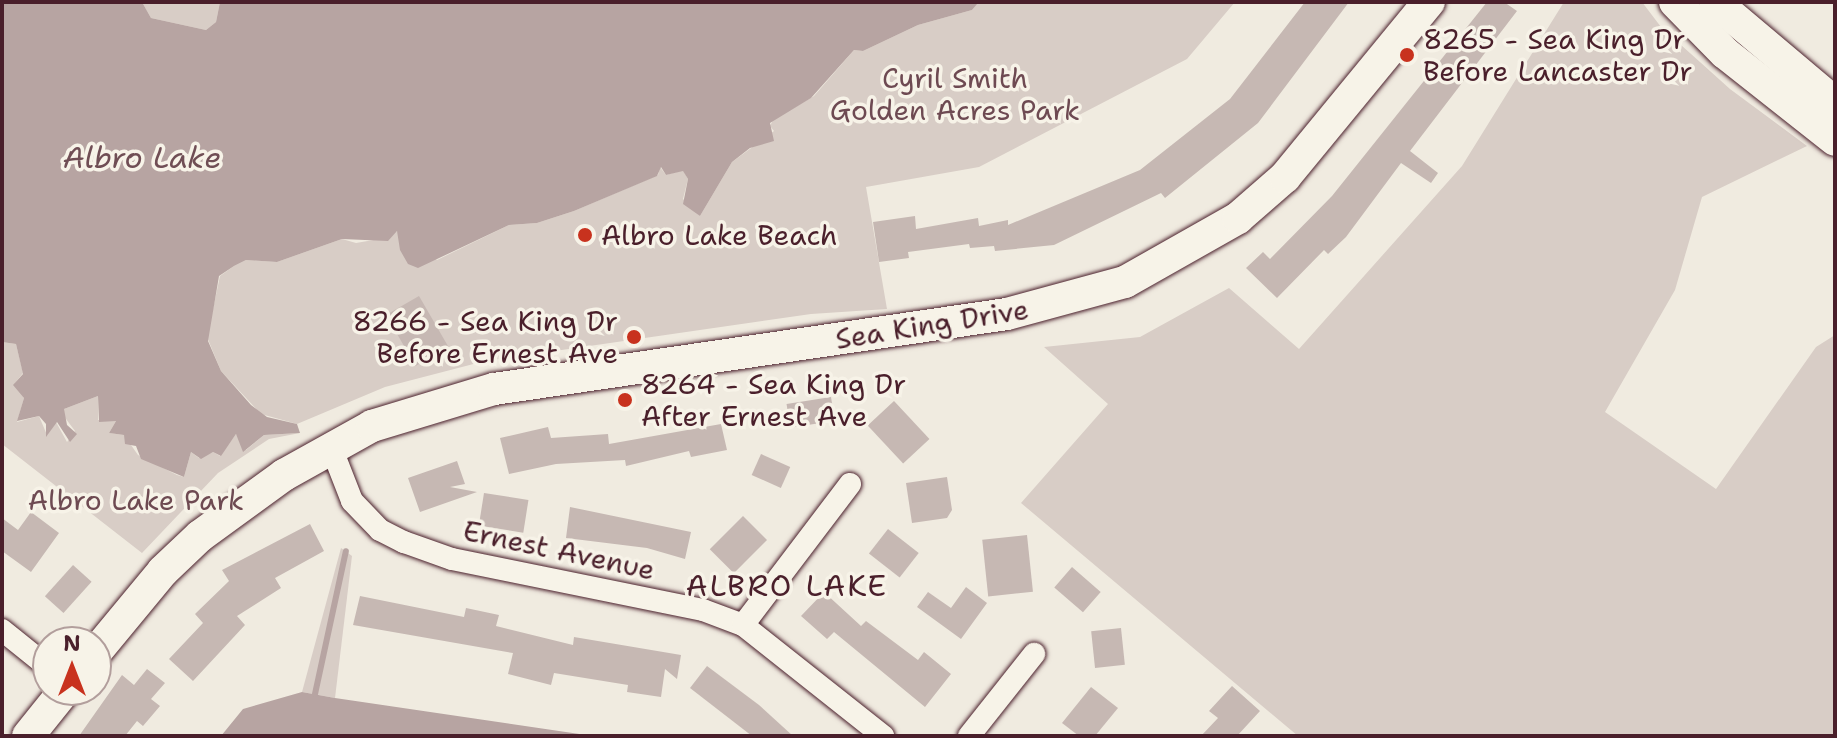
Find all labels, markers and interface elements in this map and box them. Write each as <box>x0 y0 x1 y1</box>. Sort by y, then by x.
place label: 8265 - Sea King Dr Before Lancaster Dr <box>1423 22 1693 88</box>
marker: 8265 - Sea King Dr Before Lancaster Dr <box>1398 46 1416 64</box>
park label: Cyril Smith Golden Acres Park <box>830 61 1080 127</box>
water label: Albro Lake <box>63 140 221 176</box>
place label: Albro Lake Beach <box>601 218 838 252</box>
marker: Albro Lake Beach <box>576 226 594 244</box>
street label: Sea King Drive <box>833 292 1031 356</box>
place label: 8266 - Sea King Dr Before Ernest Ave <box>353 304 618 370</box>
marker: 8266 - Sea King Dr Before Ernest Ave <box>625 328 643 346</box>
place label: 8264 - Sea King Dr After Ernest Ave <box>641 367 906 433</box>
marker: 8264 - Sea King Dr After Ernest Ave <box>616 391 634 409</box>
park label: Albro Lake Park <box>28 483 244 517</box>
street label: Ernest Avenue <box>460 513 658 587</box>
district label: ALBRO LAKE <box>686 568 888 604</box>
north arrow <box>32 626 112 706</box>
text: N <box>63 629 81 658</box>

